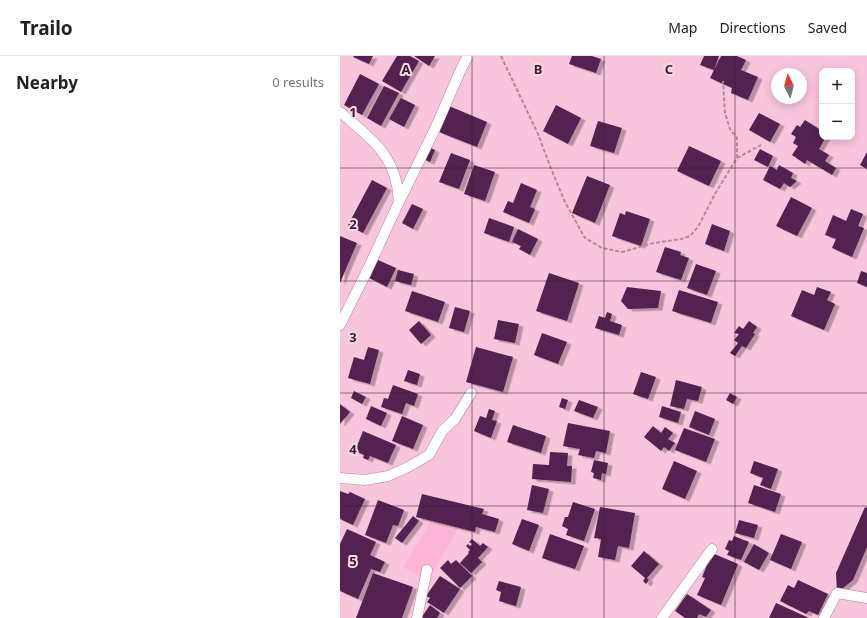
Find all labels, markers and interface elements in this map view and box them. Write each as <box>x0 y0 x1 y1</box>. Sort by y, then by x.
text: Trailo <box>20 15 73 41</box>
text: Map <box>668 18 697 37</box>
text: Directions <box>719 18 786 37</box>
text: Saved <box>808 18 847 37</box>
text: A <box>402 60 411 78</box>
text: B <box>534 60 542 78</box>
text: C <box>665 60 673 78</box>
north arrow <box>771 68 807 104</box>
map controls <box>819 68 855 140</box>
button: + <box>819 68 855 104</box>
text: Nearby <box>16 71 78 94</box>
text: 0 results <box>272 73 324 91</box>
text: 1 <box>349 103 357 121</box>
button: − <box>819 104 855 140</box>
text: 2 <box>349 215 357 233</box>
text: 3 <box>349 328 357 346</box>
text: 4 <box>349 440 357 458</box>
text: 5 <box>349 552 357 570</box>

